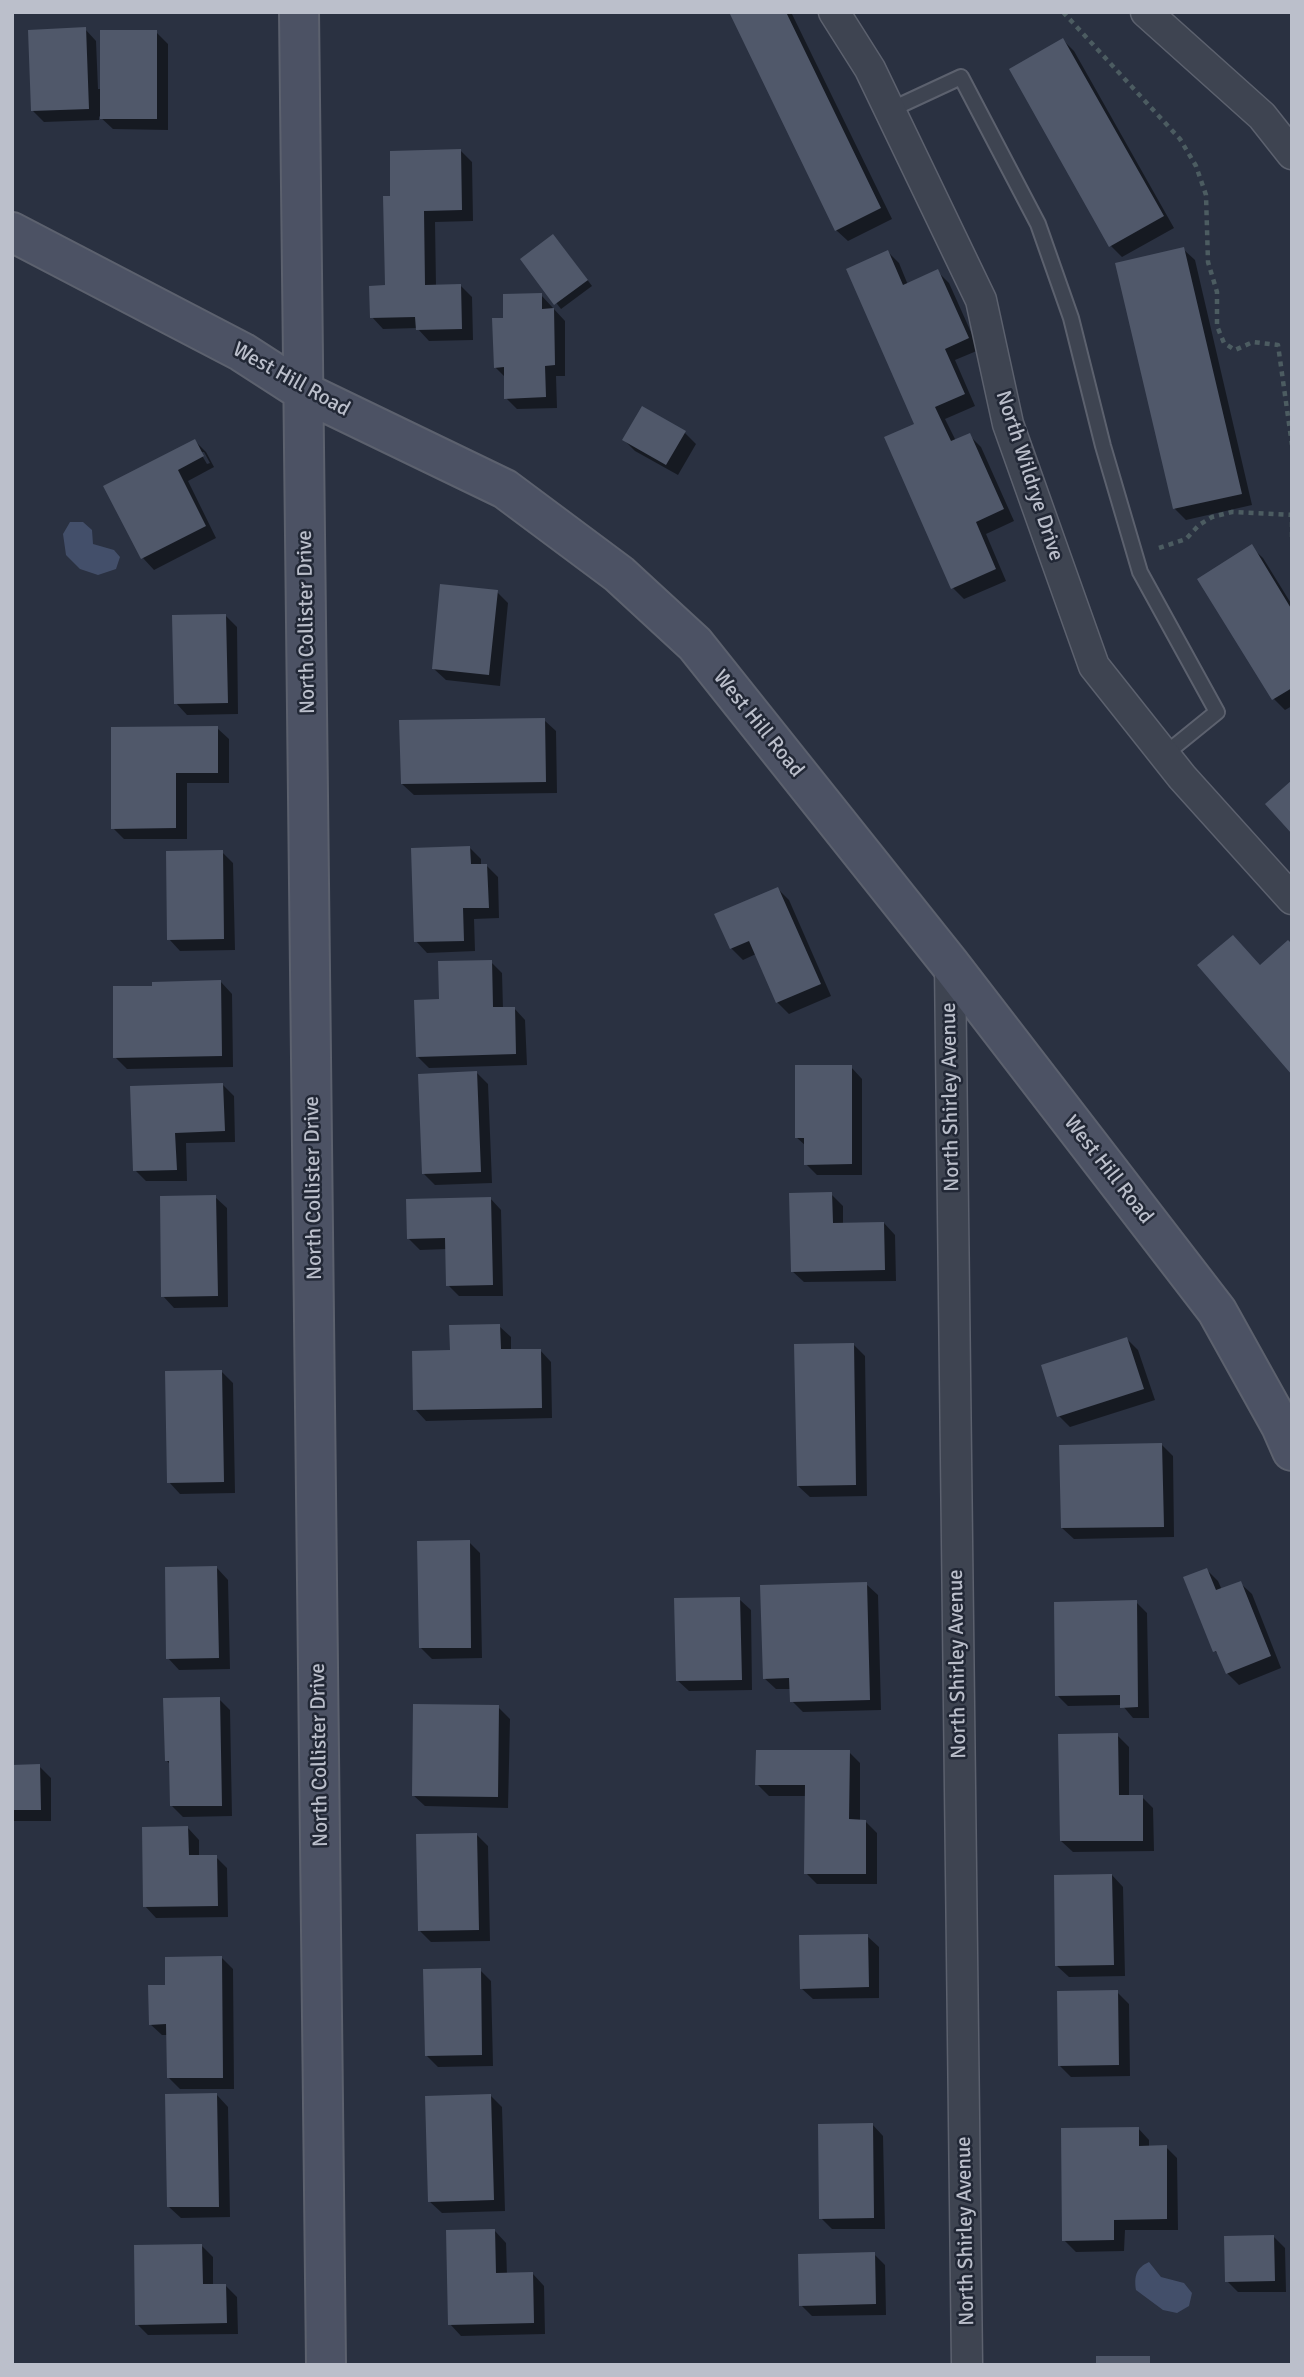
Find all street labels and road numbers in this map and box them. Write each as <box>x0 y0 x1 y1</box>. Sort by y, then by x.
street label: West Hill Road <box>228 337 354 423</box>
street label: North Wildrye Drive <box>990 388 1068 564</box>
street label: North Collister Drive <box>293 530 321 714</box>
street label: West Hill Road <box>707 665 809 783</box>
street label: North Shirley Avenue <box>937 1002 965 1192</box>
street label: North Collister Drive <box>300 1096 328 1280</box>
street label: West Hill Road <box>1058 1111 1158 1229</box>
street label: North Shirley Avenue <box>944 1569 972 1759</box>
street label: North Collister Drive <box>306 1663 334 1847</box>
street label: North Shirley Avenue <box>952 2136 980 2326</box>

